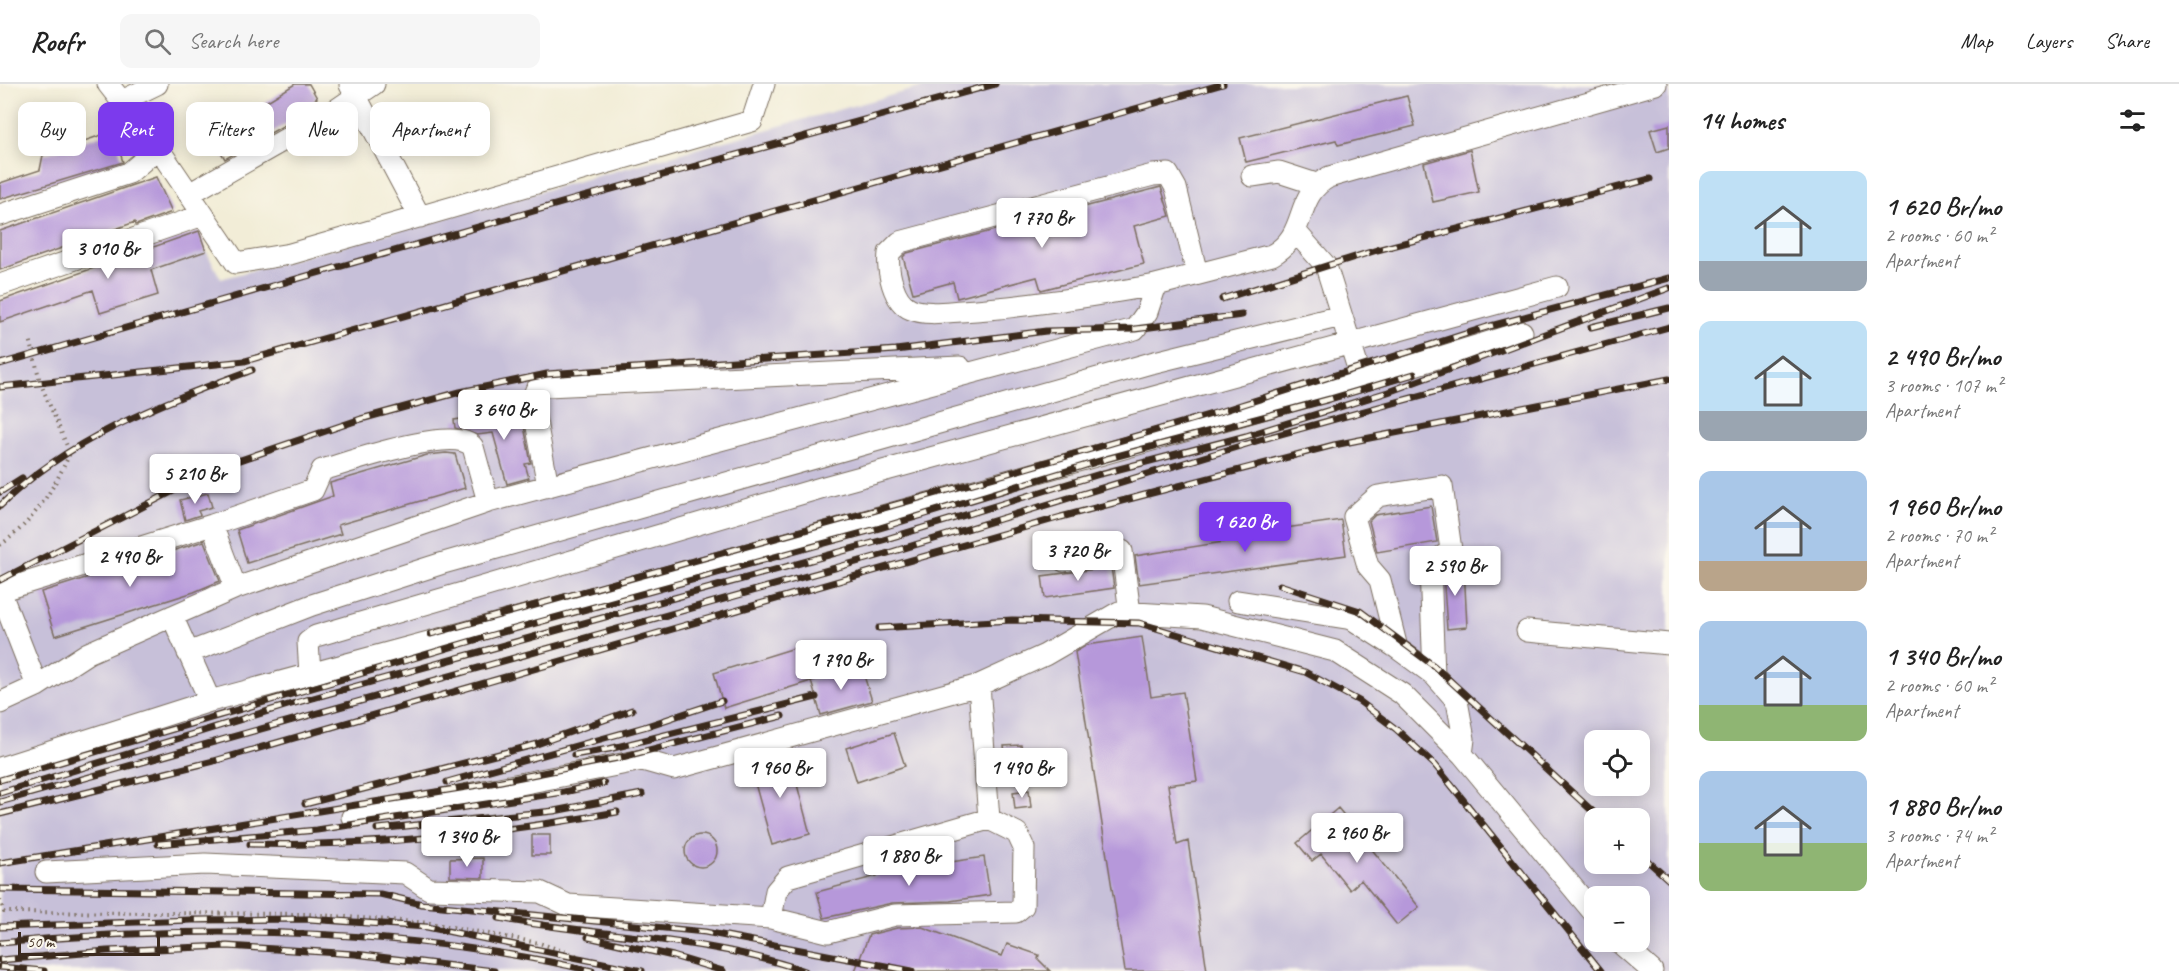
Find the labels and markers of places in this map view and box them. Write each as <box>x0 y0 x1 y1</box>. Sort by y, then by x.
pin: 1 770 Br <box>980 198 1104 249</box>
pin: 3 010 Br <box>46 229 170 280</box>
pin: 3 640 Br <box>442 390 566 441</box>
pin: 5 210 Br <box>133 454 257 505</box>
pin: 1 620 Br <box>1183 502 1307 553</box>
pin: 3 720 Br <box>1016 531 1140 582</box>
pin: 2 490 Br <box>68 537 192 588</box>
pin: 2 590 Br <box>1393 546 1517 597</box>
pin: 1 790 Br <box>779 640 903 691</box>
pin: 1 960 Br <box>718 748 842 799</box>
pin: 1 490 Br <box>960 748 1084 799</box>
pin: 2 960 Br <box>1295 813 1419 864</box>
pin: 1 340 Br <box>405 817 529 868</box>
pin: 1 880 Br <box>847 836 971 887</box>

